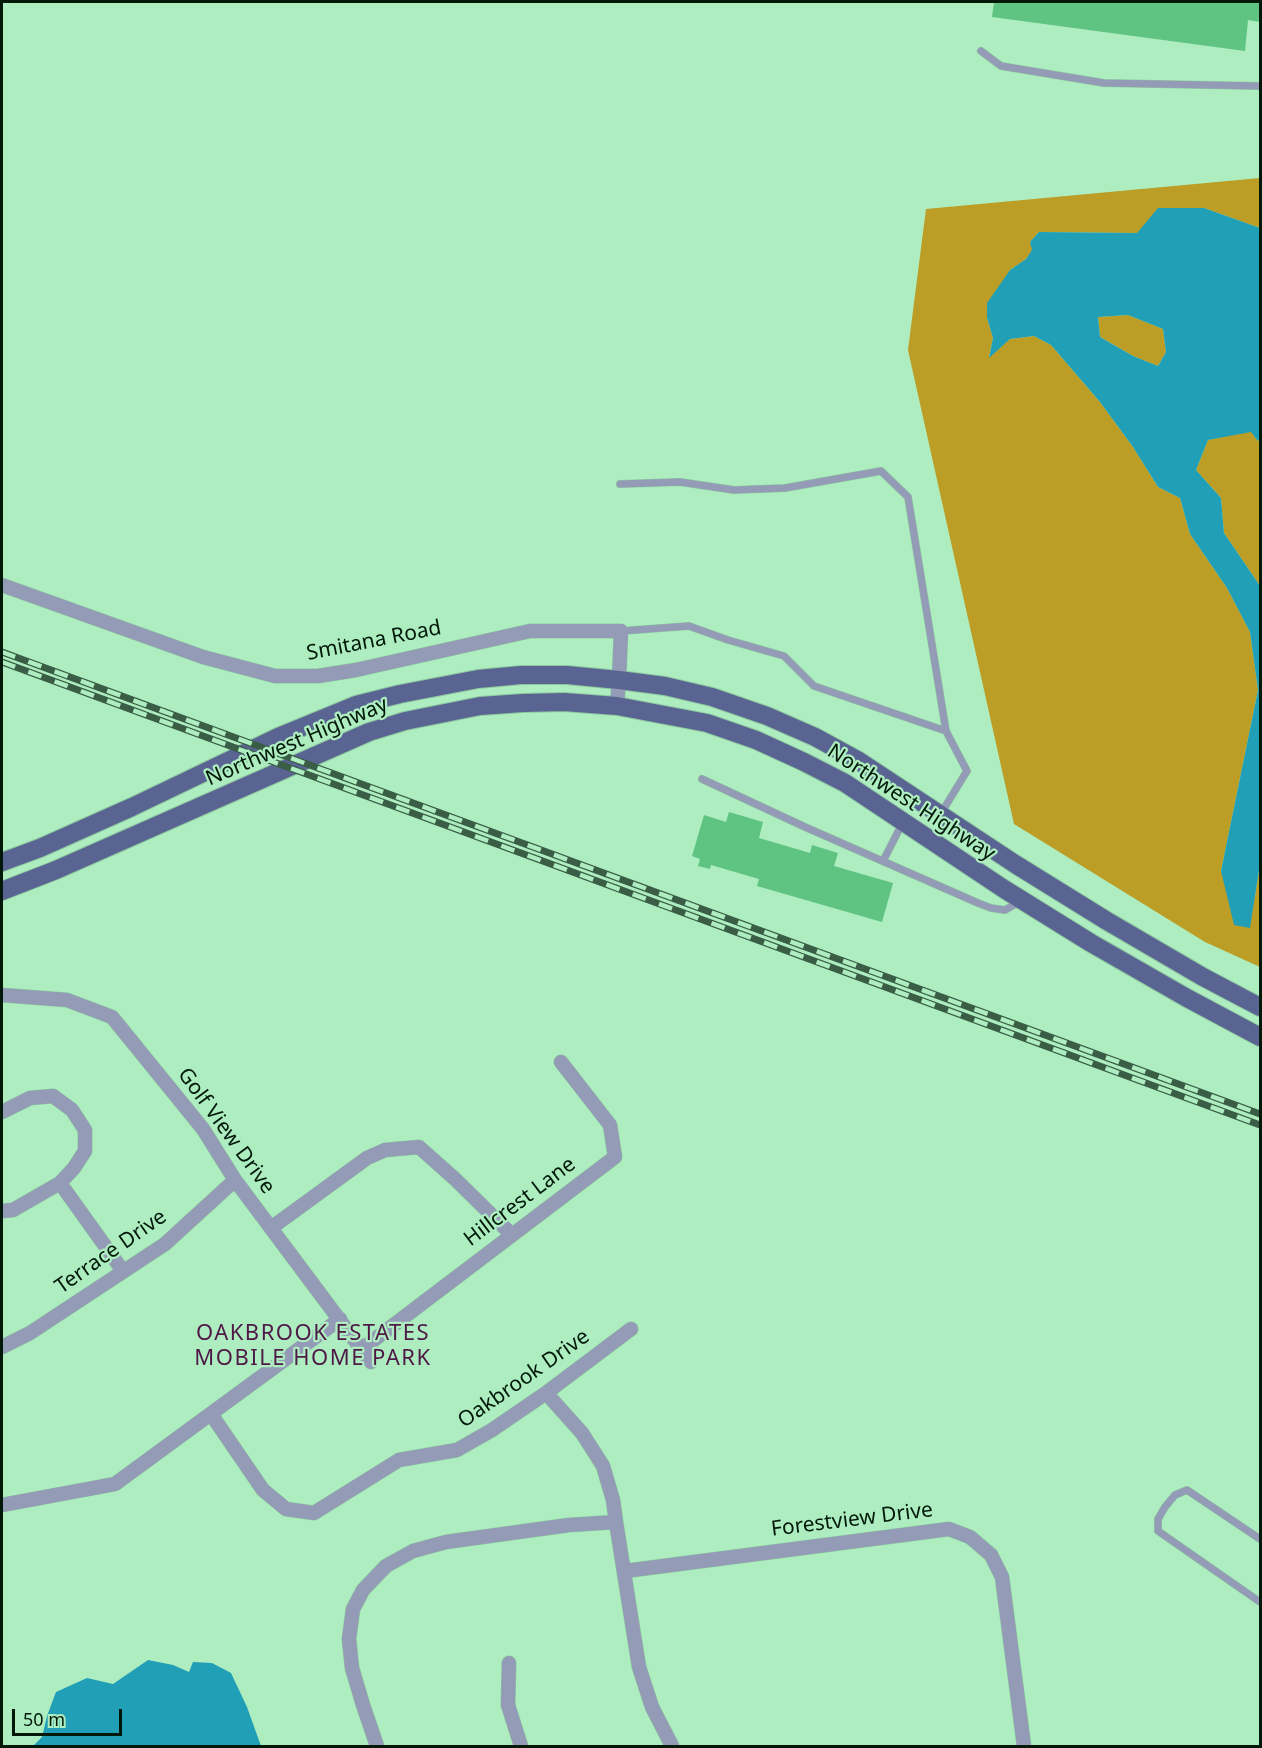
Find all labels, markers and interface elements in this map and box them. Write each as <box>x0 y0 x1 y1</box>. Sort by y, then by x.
street label: Smitana Road <box>305 616 443 666</box>
street label: Northwest Highway <box>202 692 392 792</box>
street label: Northwest Highway <box>822 739 1000 867</box>
street label: Golf View Drive <box>172 1063 280 1199</box>
street label: Hillcrest Lane <box>459 1152 581 1252</box>
street label: Terrace Drive <box>50 1204 172 1300</box>
district label: OAKBROOK ESTATES MOBILE HOME PARK <box>194 1321 432 1372</box>
street label: Oakbrook Drive <box>453 1324 595 1434</box>
street label: Forestview Drive <box>770 1498 934 1542</box>
scale bar <box>15 1697 124 1735</box>
text: 50 m <box>23 1707 65 1731</box>

